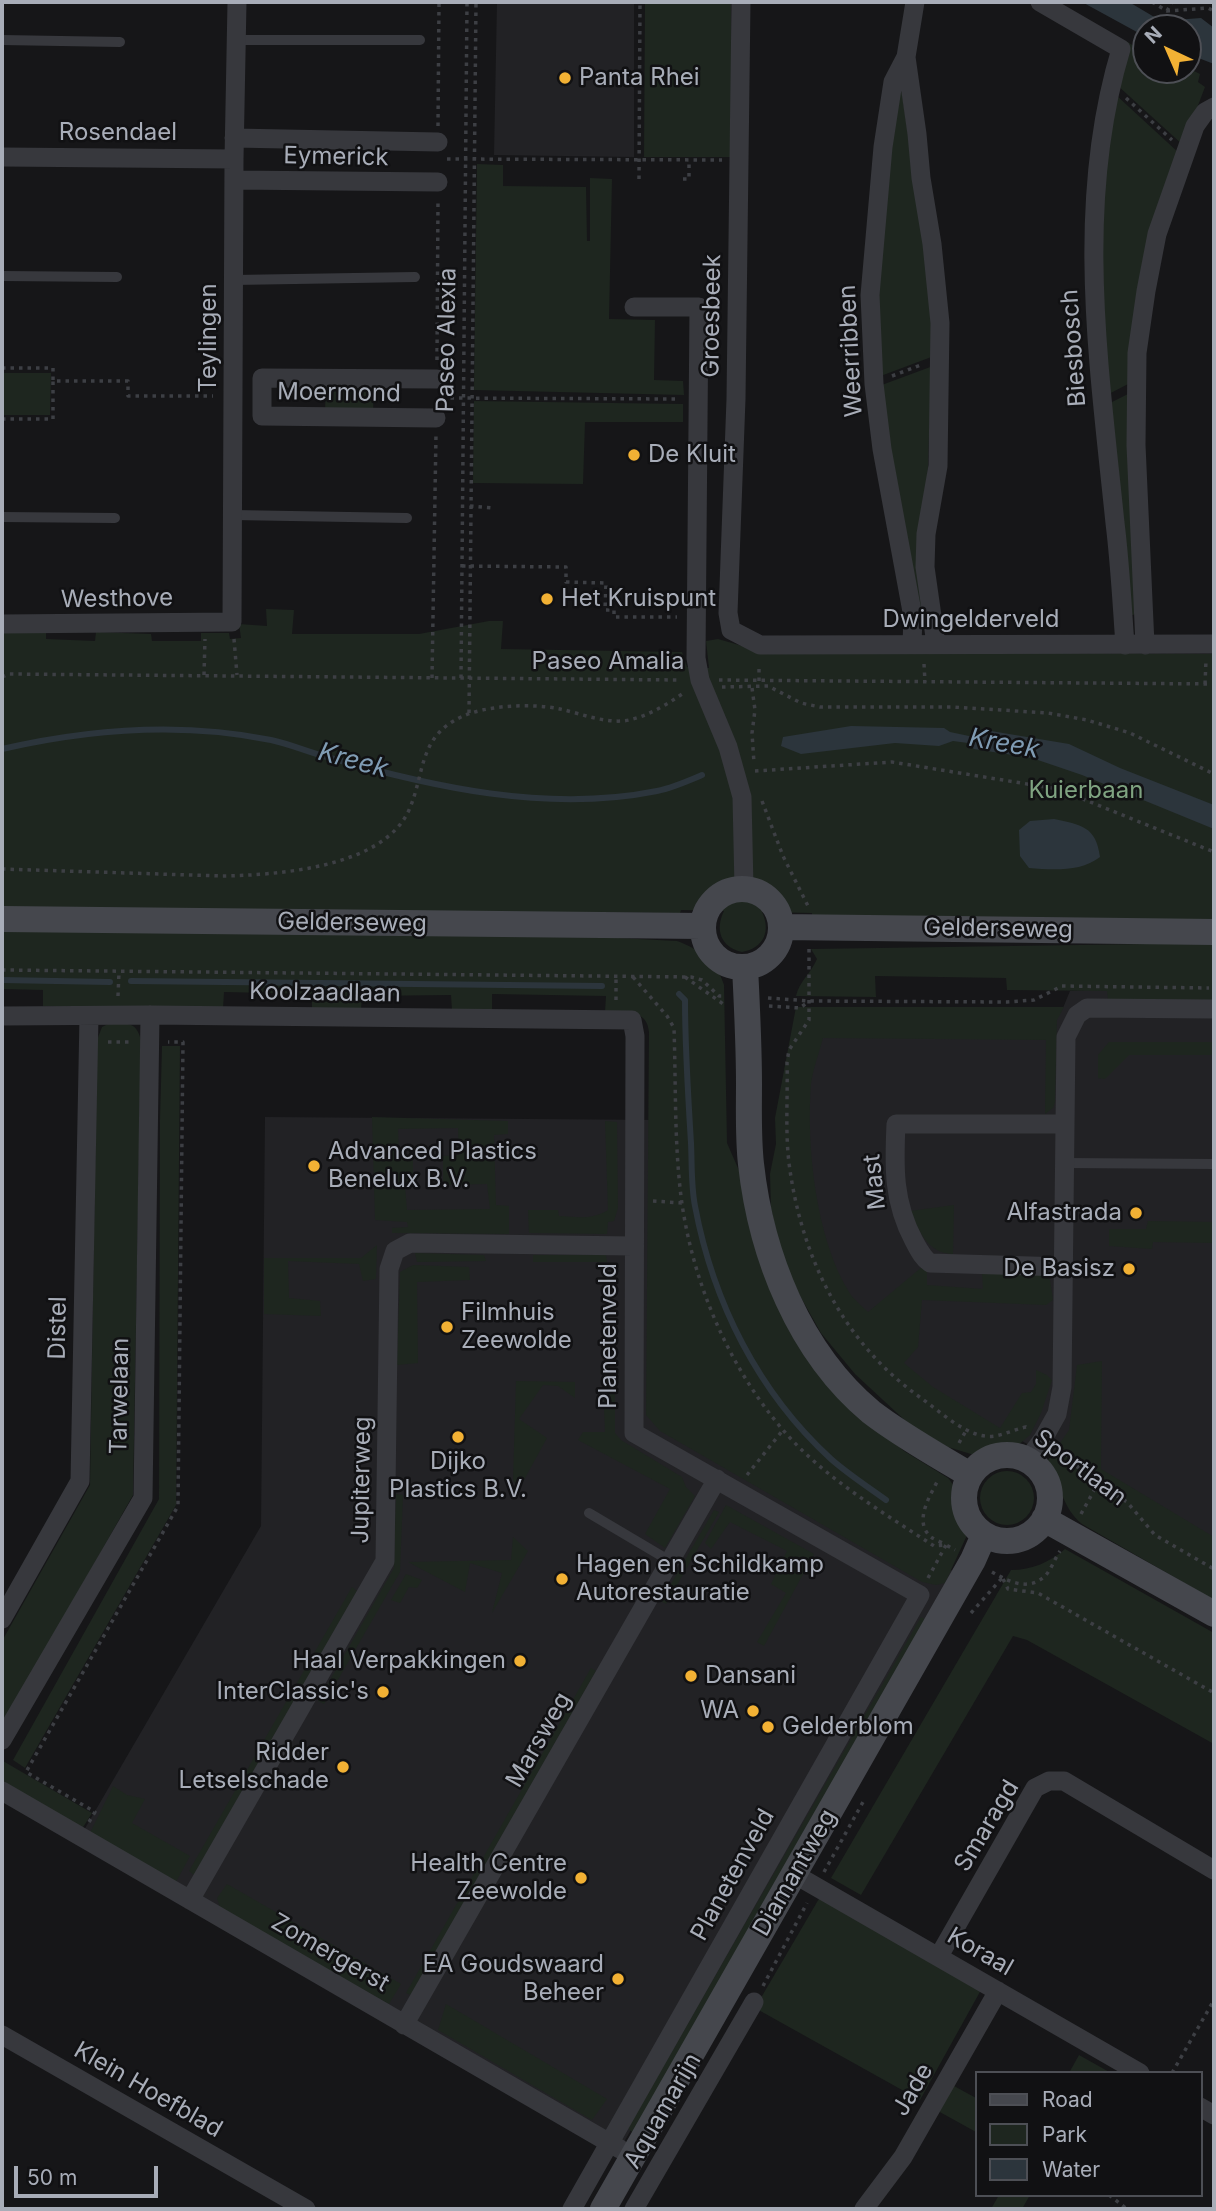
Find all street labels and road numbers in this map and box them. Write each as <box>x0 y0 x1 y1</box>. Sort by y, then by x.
street label: Rosendael <box>59 119 177 147</box>
street label: Eymerick <box>283 142 389 172</box>
street label: Groesbeek <box>697 254 727 378</box>
street label: Paseo Alexia <box>431 267 463 413</box>
street label: Teylingen <box>195 283 223 393</box>
street label: Weerribben <box>833 284 869 418</box>
street label: Biesbosch <box>1056 288 1092 408</box>
street label: Moermond <box>277 378 401 408</box>
street label: Westhove <box>61 584 173 614</box>
street label: Dwingelderveld <box>882 606 1060 634</box>
street label: Paseo Amalia <box>532 648 684 676</box>
street label: Gelderseweg <box>277 907 427 939</box>
street label: Gelderseweg <box>923 913 1073 945</box>
street label: Koolzaadlaan <box>249 977 401 1009</box>
street label: Mast <box>858 1153 892 1211</box>
street label: Planetenveld <box>595 1263 623 1409</box>
street label: Distel <box>43 1296 73 1360</box>
street label: Tarwelaan <box>105 1337 135 1455</box>
street label: Jupiterweg <box>346 1416 378 1544</box>
street label: Sportlaan <box>1028 1424 1132 1512</box>
street label: Marsweg <box>500 1687 578 1793</box>
street label: Smaragd <box>948 1775 1026 1877</box>
street label: Planetenveld <box>685 1804 781 1946</box>
street label: Diamantweg <box>747 1805 843 1941</box>
street label: Zomergerst <box>266 1908 394 1998</box>
street label: Koraal <box>942 1922 1018 1982</box>
street label: Klein Hoefblad <box>69 2036 227 2144</box>
street label: Aquamarijn <box>618 2048 708 2174</box>
street label: Jade <box>887 2059 939 2121</box>

